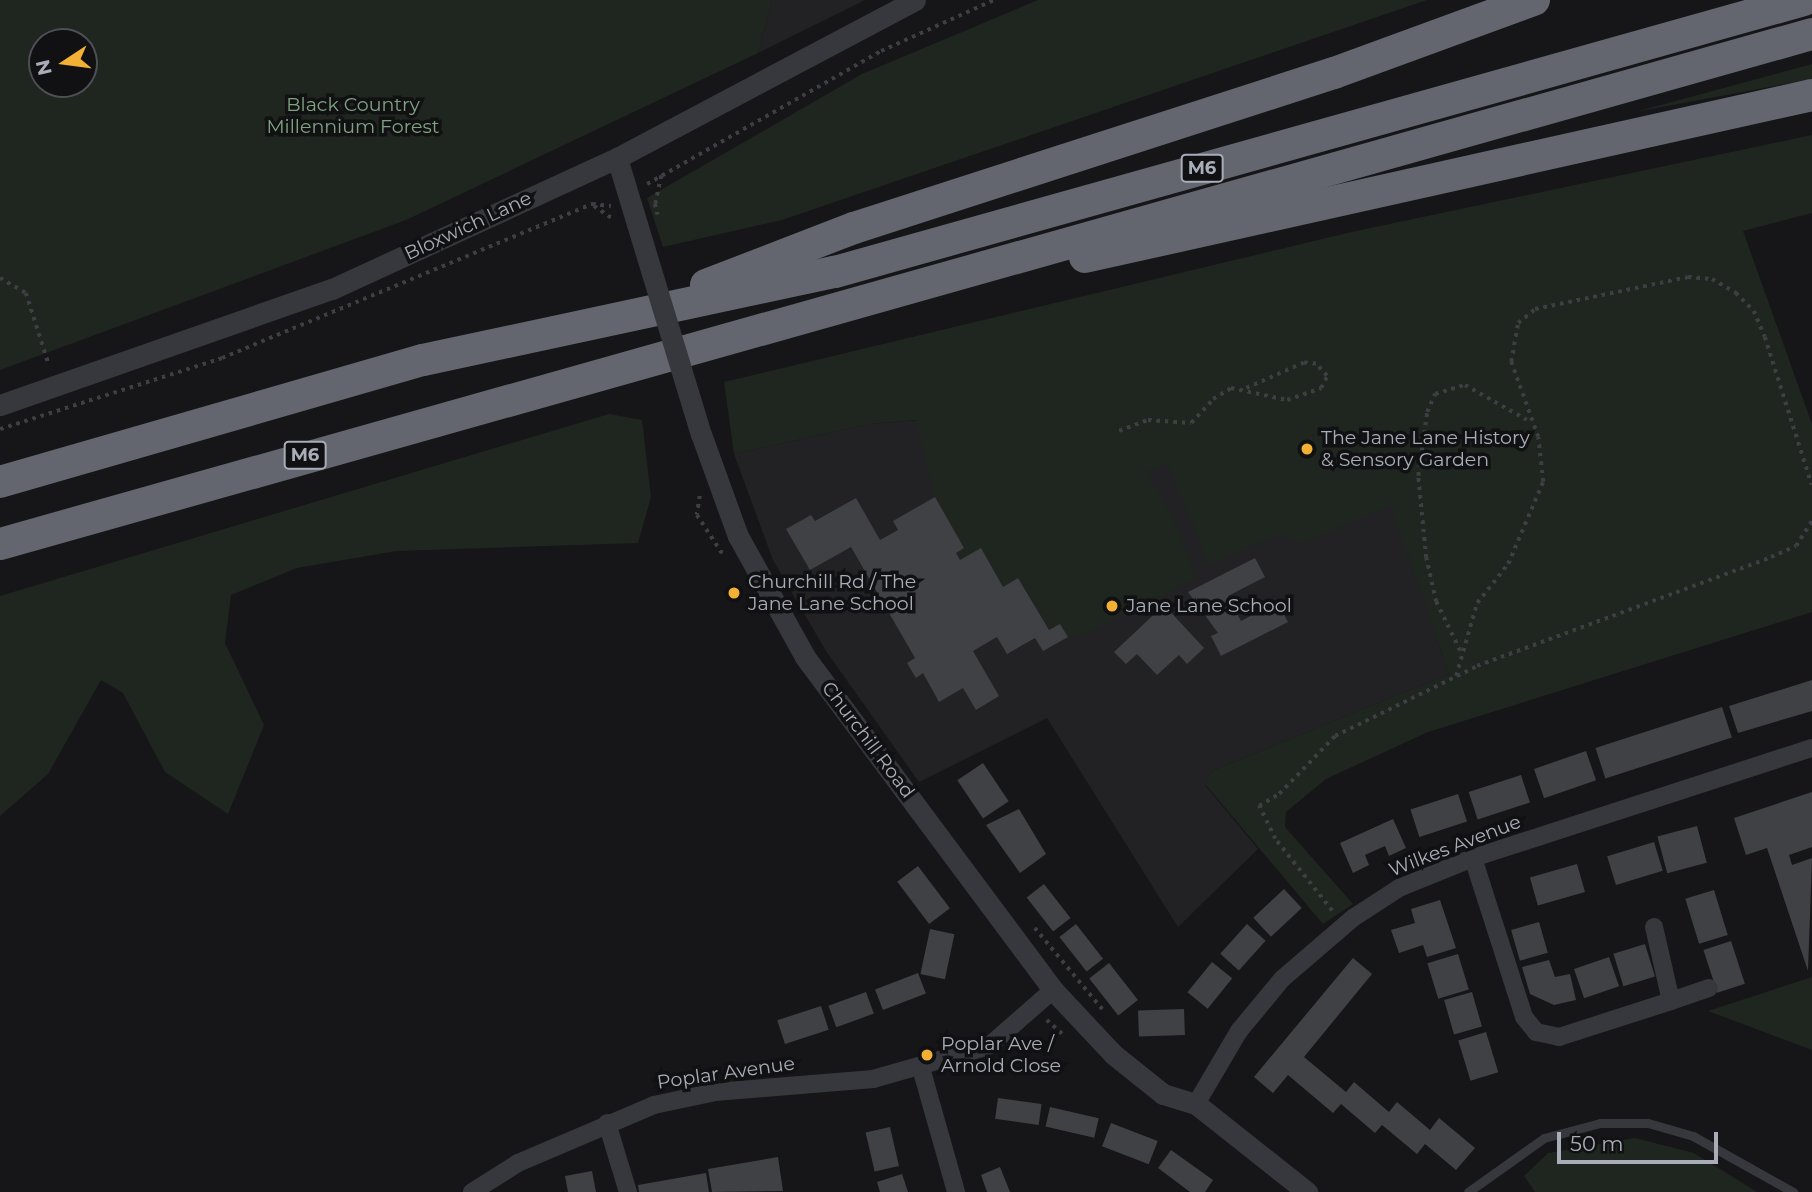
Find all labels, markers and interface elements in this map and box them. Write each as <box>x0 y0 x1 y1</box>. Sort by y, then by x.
north arrow <box>28 28 98 98</box>
text: N <box>31 57 57 77</box>
park label: Black Country Millennium Forest <box>266 94 440 138</box>
road number: M6 <box>1179 154 1225 182</box>
street label: Bloxwich Lane <box>401 187 535 265</box>
place label: The Jane Lane History & Sensory Garden <box>1321 427 1530 471</box>
road number: M6 <box>282 440 328 470</box>
marker: The Jane Lane History & Sensory Garden <box>1299 441 1315 457</box>
place label: Churchill Rd / The Jane Lane School <box>748 571 916 615</box>
marker: Churchill Rd / The Jane Lane School <box>726 585 742 601</box>
place label: Jane Lane School <box>1126 595 1292 617</box>
marker: Jane Lane School <box>1104 598 1120 614</box>
street label: Churchill Road <box>817 677 919 803</box>
street label: Wilkes Avenue <box>1386 810 1524 882</box>
place label: Poplar Ave / Arnold Close <box>941 1033 1061 1077</box>
marker: Poplar Ave / Arnold Close <box>919 1047 935 1063</box>
street label: Poplar Avenue <box>656 1052 796 1094</box>
scale bar <box>1560 1118 1721 1162</box>
text: 50 m <box>1570 1131 1624 1156</box>

